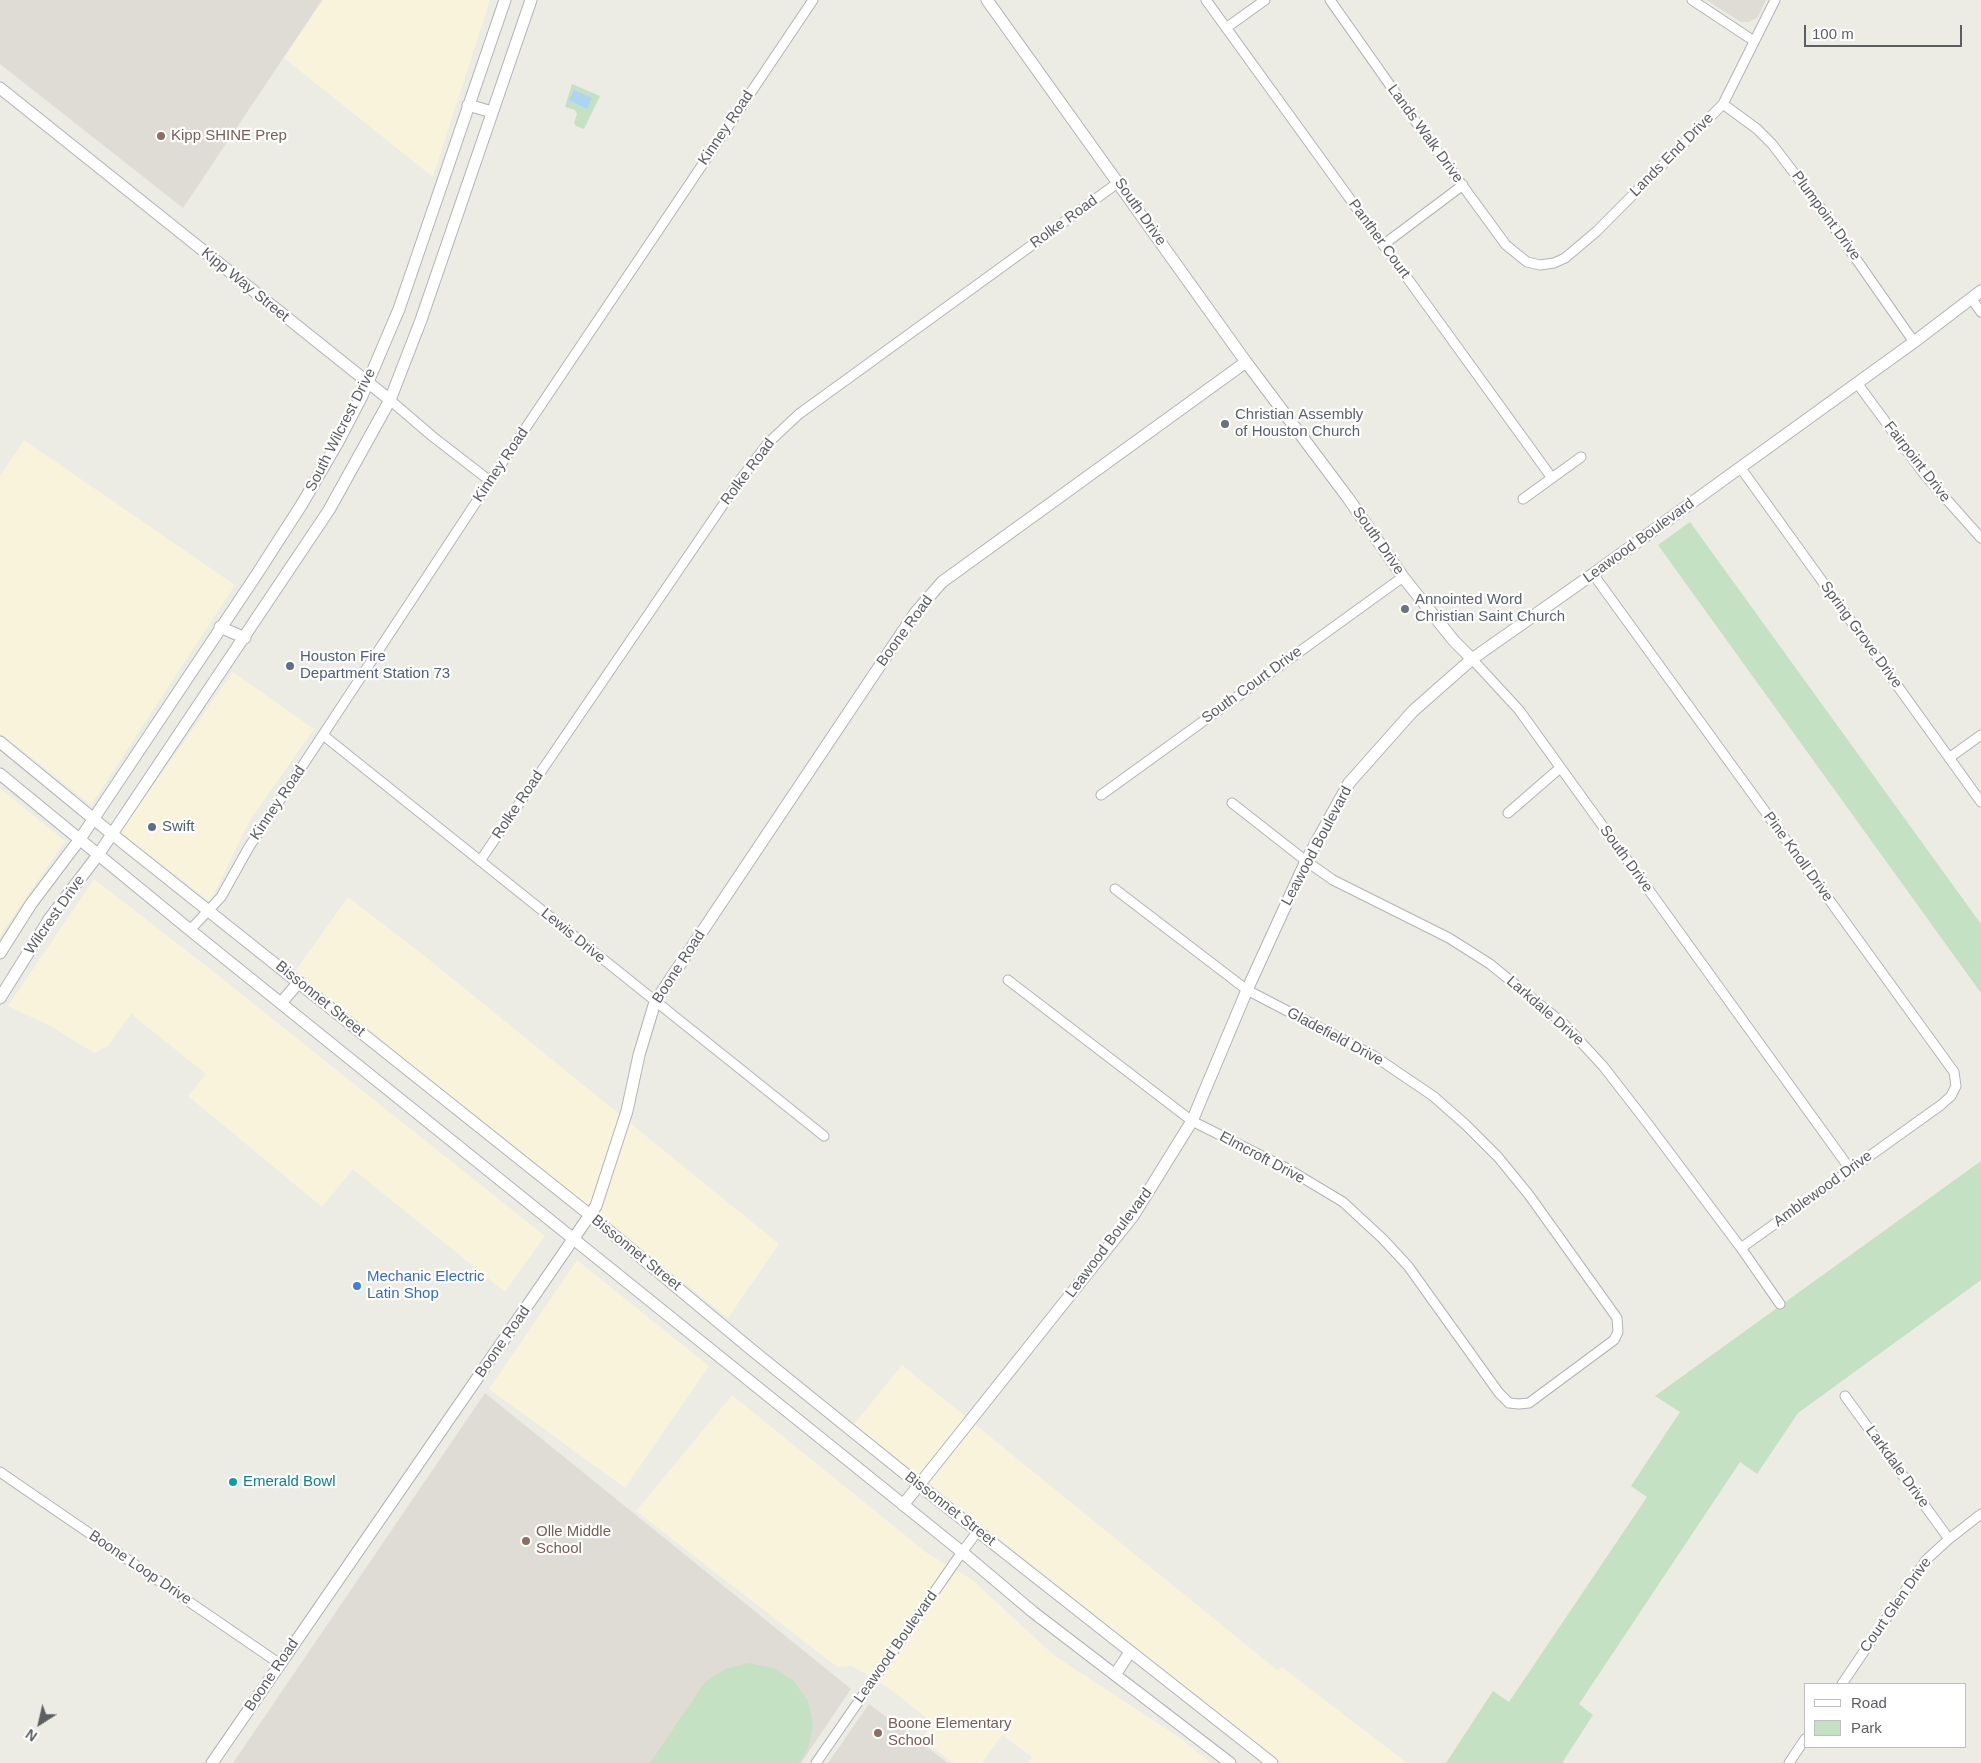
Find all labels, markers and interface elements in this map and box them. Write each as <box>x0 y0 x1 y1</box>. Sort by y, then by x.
scale bar <box>1806 15 1964 47</box>
text: 100 m <box>1812 25 1854 42</box>
street label: Lands Walk Drive <box>1383 81 1467 187</box>
street label: Kinney Road <box>695 87 757 169</box>
street label: Lands End Drive <box>1626 109 1718 201</box>
place label: Kipp SHINE Prep <box>171 127 287 145</box>
marker: Kipp SHINE Prep <box>155 130 167 142</box>
street label: Plumpoint Drive <box>1788 168 1864 264</box>
street label: South Drive <box>1110 175 1170 249</box>
street label: Rolke Road <box>1027 192 1101 252</box>
street label: Panther Court <box>1344 196 1414 282</box>
street label: Kipp Way Street <box>197 244 293 326</box>
street label: South Wilcrest Drive <box>302 365 380 495</box>
place label: Christian Assembly of Houston Church <box>1235 406 1363 441</box>
marker: Christian Assembly of Houston Church <box>1219 418 1231 430</box>
street label: Fairpoint Drive <box>1880 418 1954 506</box>
street label: Kinney Road <box>470 424 532 506</box>
street label: Rolke Road <box>717 435 779 509</box>
street label: Leawood Boulevard <box>1580 495 1698 587</box>
street label: South Drive <box>1348 504 1408 578</box>
street label: Spring Grove Drive <box>1816 578 1906 692</box>
place label: Annointed Word Christian Saint Church <box>1415 591 1565 626</box>
street label: Boone Road <box>873 592 937 670</box>
marker: Annointed Word Christian Saint Church <box>1399 603 1411 615</box>
street label: South Court Drive <box>1198 643 1306 727</box>
place label: Houston Fire Department Station 73 <box>300 648 450 683</box>
marker: Houston Fire Department Station 73 <box>284 660 296 672</box>
street label: Kinney Road <box>247 762 309 844</box>
street label: Rolke Road <box>489 767 547 843</box>
street label: Leawood Boulevard <box>1278 783 1356 909</box>
street label: Pine Knoll Drive <box>1759 809 1837 905</box>
place label: Swift <box>162 818 195 836</box>
marker: Swift <box>146 821 158 833</box>
street label: South Drive <box>1596 822 1656 896</box>
street label: Wilcrest Drive <box>21 872 89 958</box>
street label: Lewis Drive <box>537 905 609 967</box>
street label: Boone Road <box>649 927 709 1007</box>
street label: Bissonnet Street <box>272 957 368 1041</box>
street label: Larkdale Drive <box>1503 972 1587 1050</box>
street label: Gladefield Drive <box>1284 1004 1386 1070</box>
street label: Elmcroft Drive <box>1216 1128 1308 1188</box>
street label: Amblewood Drive <box>1770 1147 1876 1231</box>
street label: Leawood Boulevard <box>1062 1185 1156 1301</box>
street label: Bissonnet Street <box>588 1211 684 1295</box>
place label: Mechanic Electric Latin Shop <box>367 1268 485 1303</box>
marker: Mechanic Electric Latin Shop <box>351 1280 363 1292</box>
street label: Boone Road <box>472 1303 534 1381</box>
street label: Larkdale Drive <box>1861 1423 1933 1511</box>
street label: Bissonnet Street <box>901 1468 999 1550</box>
place label: Emerald Bowl <box>243 1473 336 1491</box>
marker: Emerald Bowl <box>227 1476 239 1488</box>
place label: Olle Middle School <box>536 1523 611 1558</box>
street label: Boone Loop Drive <box>85 1527 195 1609</box>
marker: Olle Middle School <box>520 1535 532 1547</box>
street label: Court Glen Drive <box>1857 1554 1935 1656</box>
street label: Leawood Boulevard <box>851 1588 941 1706</box>
street label: Boone Road <box>241 1635 303 1715</box>
legend <box>1804 1683 1966 1748</box>
text: Road <box>1851 1694 1887 1711</box>
north arrow <box>15 1698 65 1748</box>
place label: Boone Elementary School <box>888 1715 1011 1750</box>
text: Park <box>1851 1719 1882 1736</box>
text: N <box>23 1726 40 1745</box>
marker: Boone Elementary School <box>872 1727 884 1739</box>

